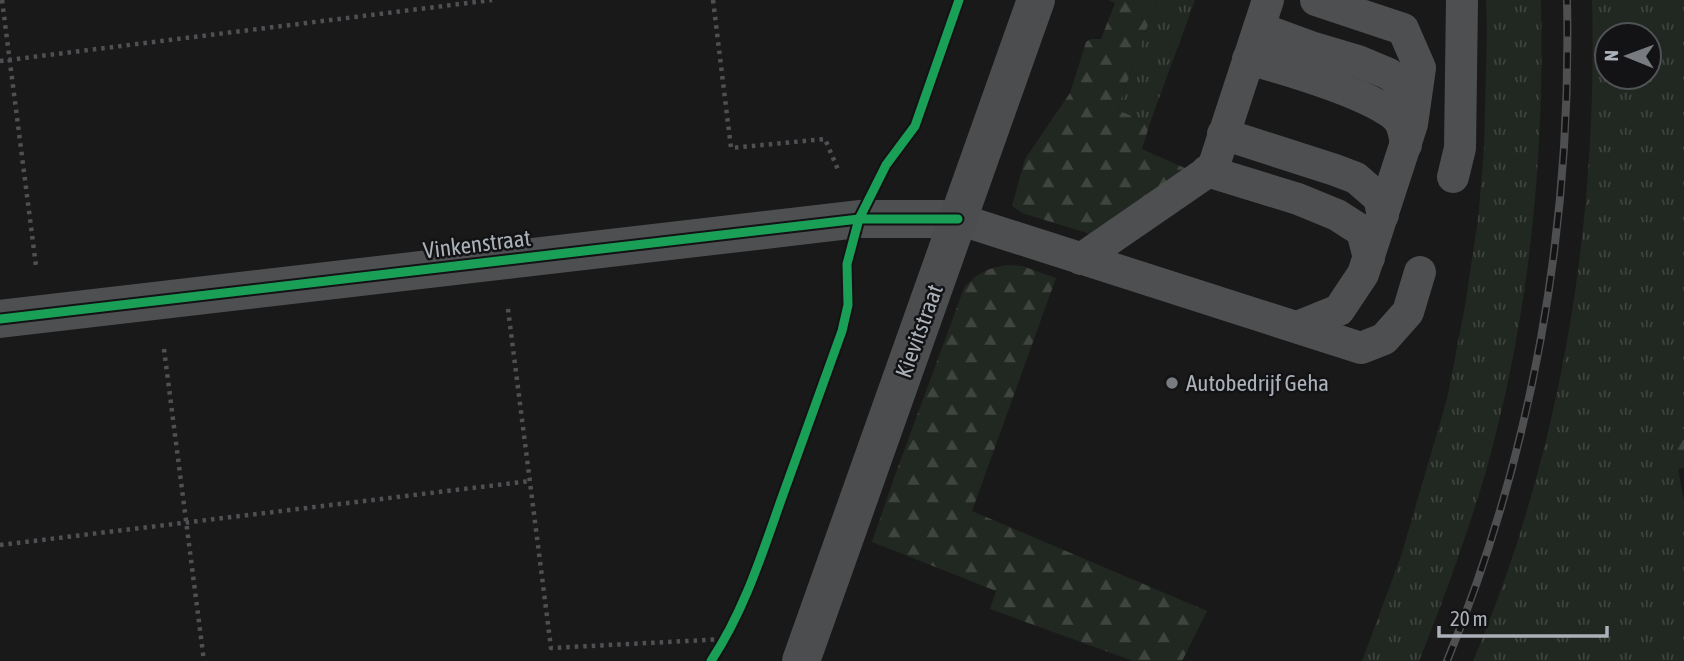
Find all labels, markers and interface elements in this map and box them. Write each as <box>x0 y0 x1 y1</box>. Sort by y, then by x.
north arrow <box>1593 21 1663 91</box>
text: N <box>1600 50 1622 62</box>
street label: Vinkenstraat <box>422 225 532 263</box>
street label: Kievitstraat <box>890 281 948 381</box>
place label: Autobedrijf Geha <box>1186 370 1329 396</box>
marker: Autobedrijf Geha <box>1164 375 1180 391</box>
scale bar <box>1439 594 1607 638</box>
text: 20 m <box>1450 606 1488 630</box>

